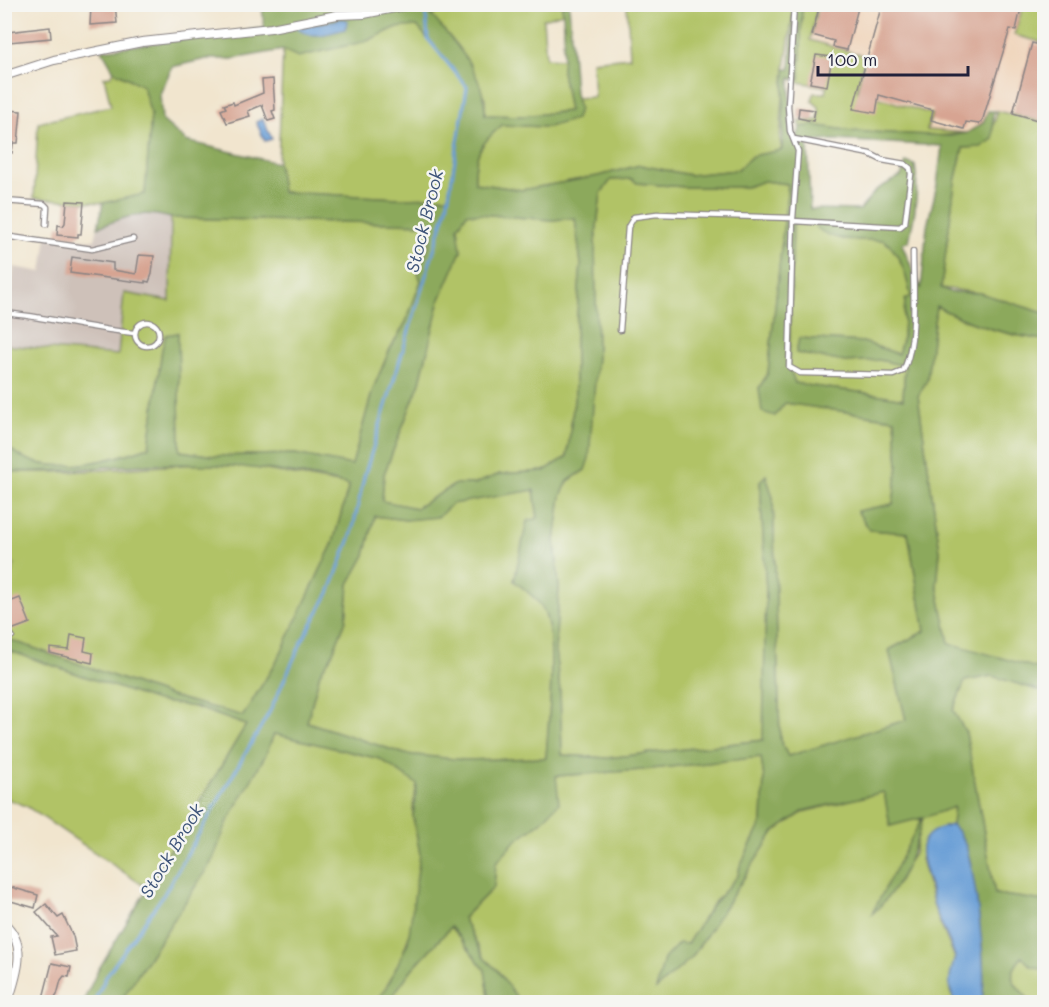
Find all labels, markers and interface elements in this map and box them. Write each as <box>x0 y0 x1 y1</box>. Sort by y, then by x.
scale bar <box>818 39 968 77</box>
text: 100 m <box>827 47 877 71</box>
water label: Stock Brook <box>400 166 449 275</box>
water label: Stock Brook <box>134 799 209 902</box>

